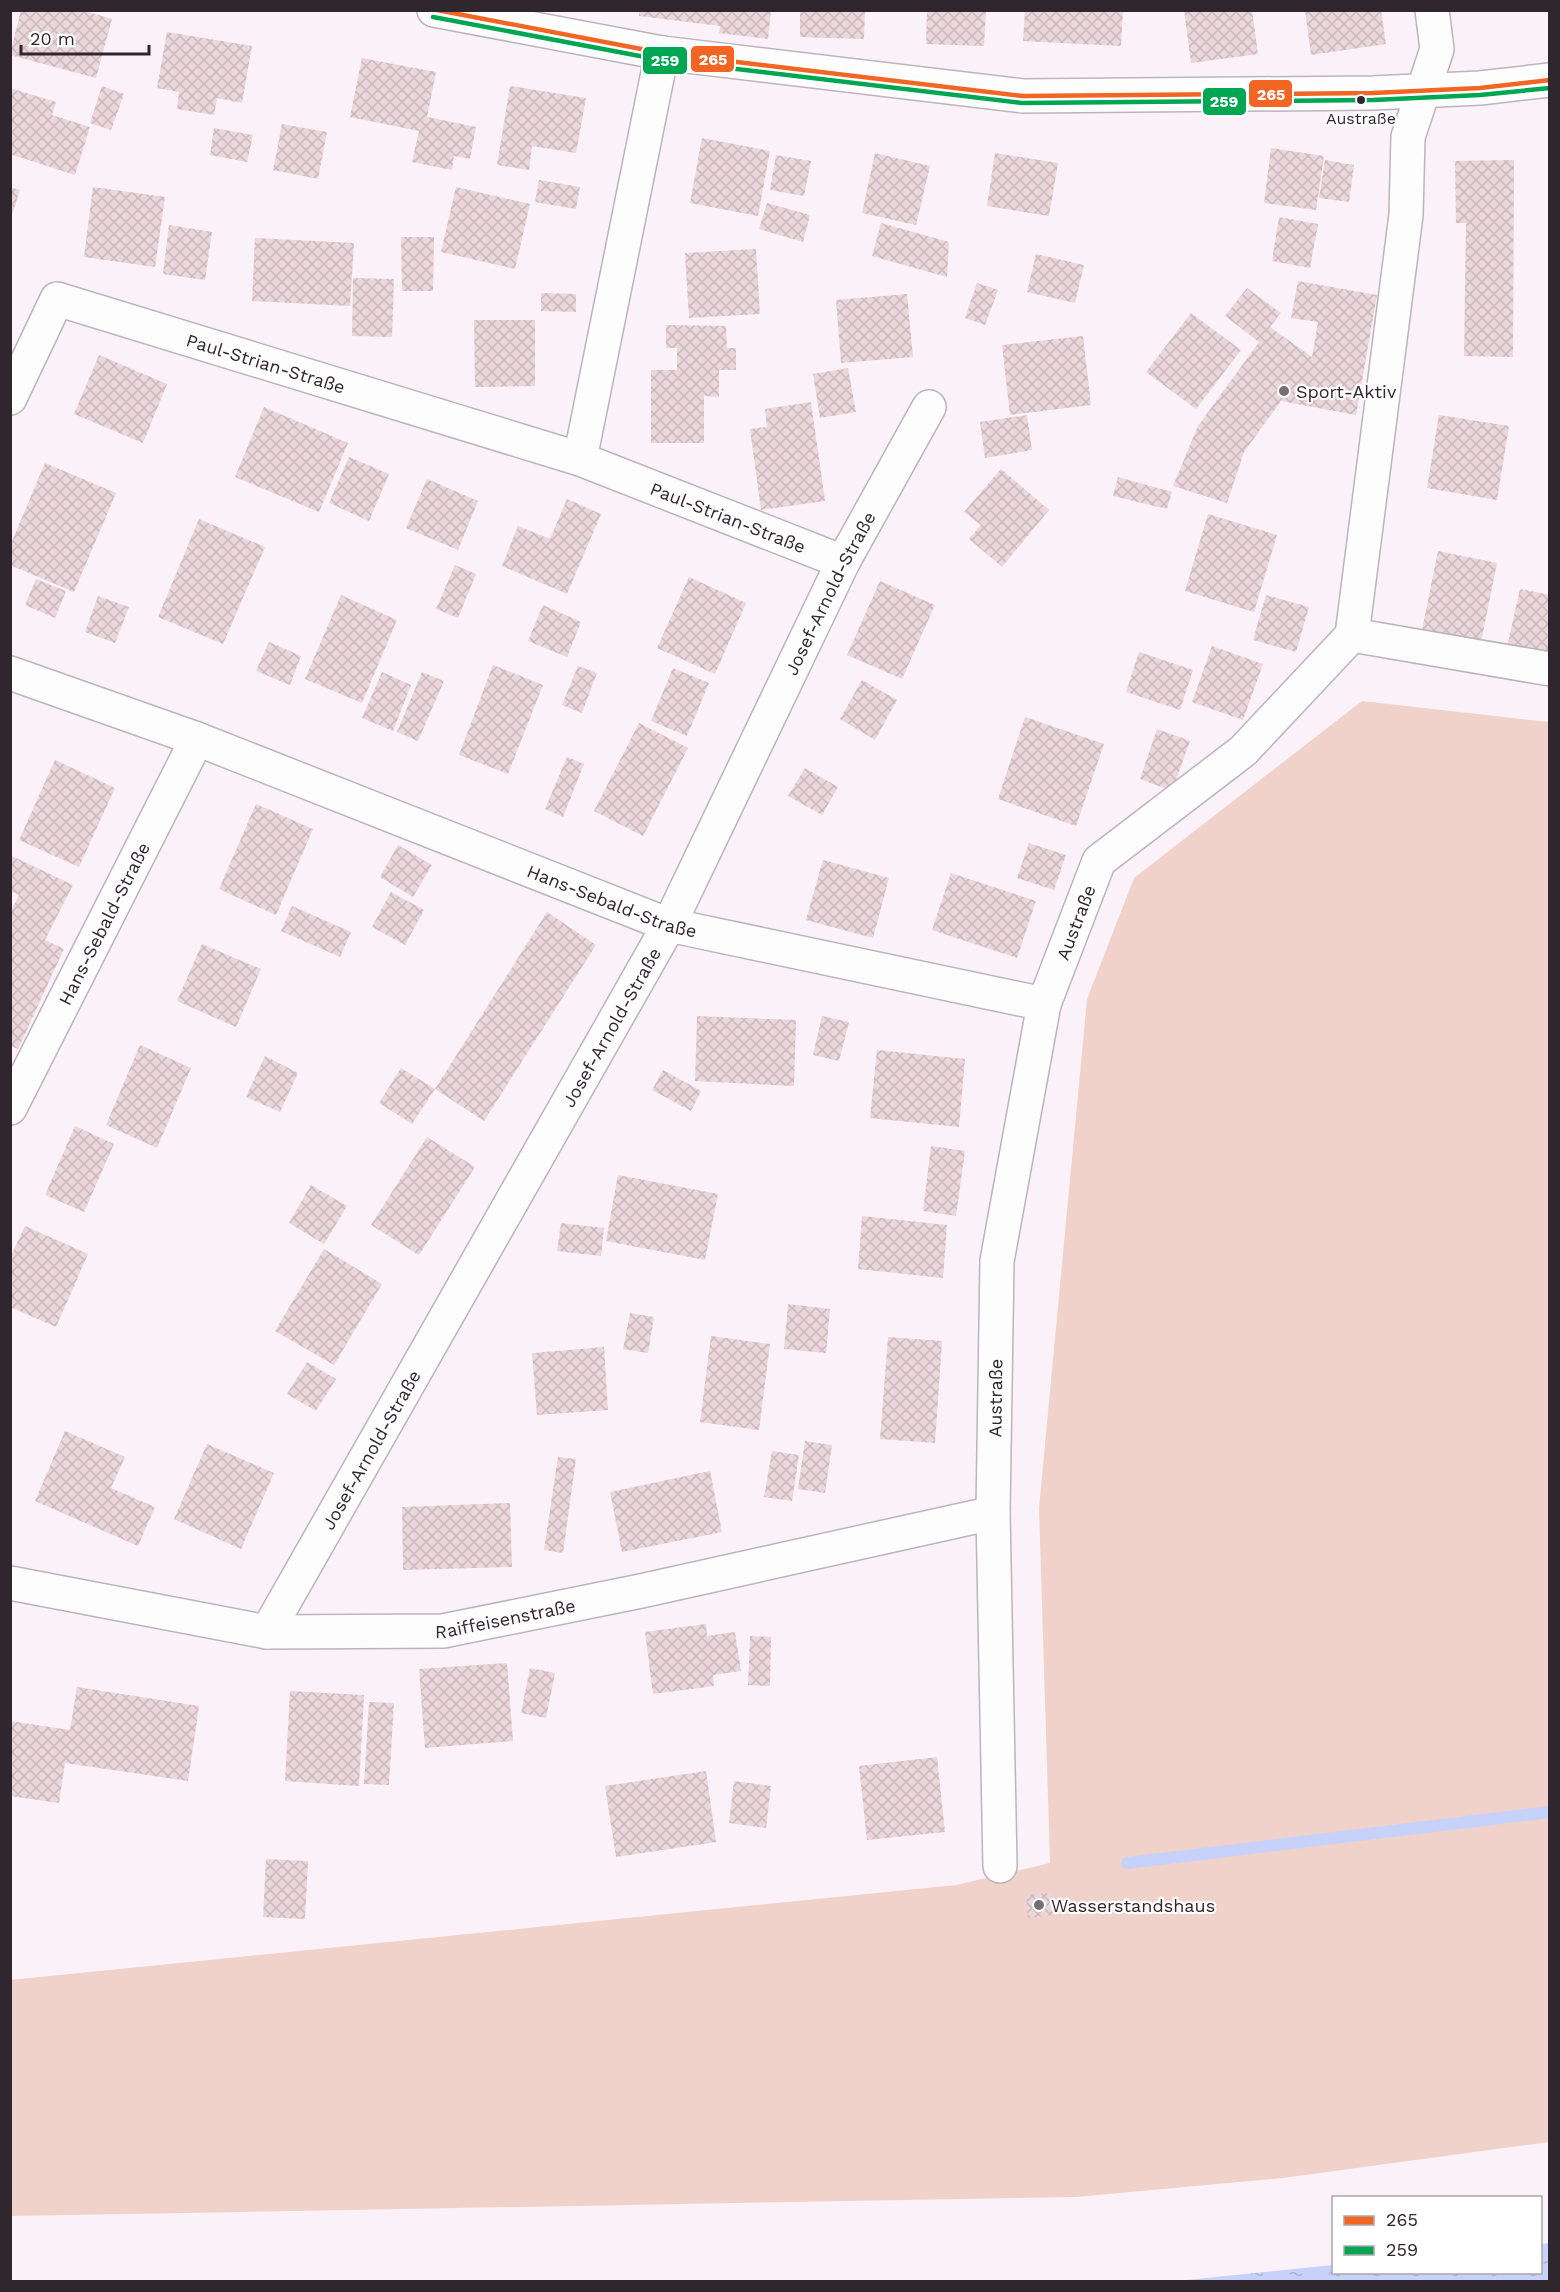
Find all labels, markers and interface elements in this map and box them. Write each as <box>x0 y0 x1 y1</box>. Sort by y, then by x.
scale bar <box>21 18 148 56</box>
text: 20 m <box>30 28 75 49</box>
line badge: 265 <box>690 45 735 73</box>
line badge: 259 <box>642 46 688 75</box>
text: 265 <box>699 50 727 69</box>
text: 259 <box>651 51 679 70</box>
line badge: 265 <box>1248 79 1293 108</box>
text: 265 <box>1257 85 1285 104</box>
line badge: 259 <box>1202 87 1247 116</box>
text: 259 <box>1210 92 1238 111</box>
marker: Austraße <box>1355 94 1367 106</box>
place label: Austraße <box>1326 109 1396 128</box>
street label: Paul-Strian-Straße <box>184 329 348 397</box>
place label: Sport-Aktiv <box>1296 381 1397 402</box>
marker: Sport-Aktiv <box>1277 384 1291 398</box>
street label: Paul-Strian-Straße <box>647 477 809 557</box>
street label: Josef-Arnold-Straße <box>780 508 879 678</box>
street label: Hans-Sebald-Straße <box>54 839 154 1008</box>
street label: Hans-Sebald-Straße <box>524 860 699 941</box>
street label: Austraße <box>1052 882 1099 963</box>
street label: Josef-Arnold-Straße <box>557 943 665 1110</box>
street label: Austraße <box>984 1359 1006 1438</box>
street label: Josef-Arnold-Straße <box>317 1366 424 1533</box>
street label: Raiffeisenstraße <box>435 1594 577 1642</box>
place label: Wasserstandshaus <box>1051 1895 1215 1916</box>
marker: Wasserstandshaus <box>1032 1898 1046 1912</box>
legend <box>1332 2196 1542 2274</box>
text: 265 <box>1386 2209 1418 2230</box>
text: 259 <box>1386 2239 1418 2260</box>

